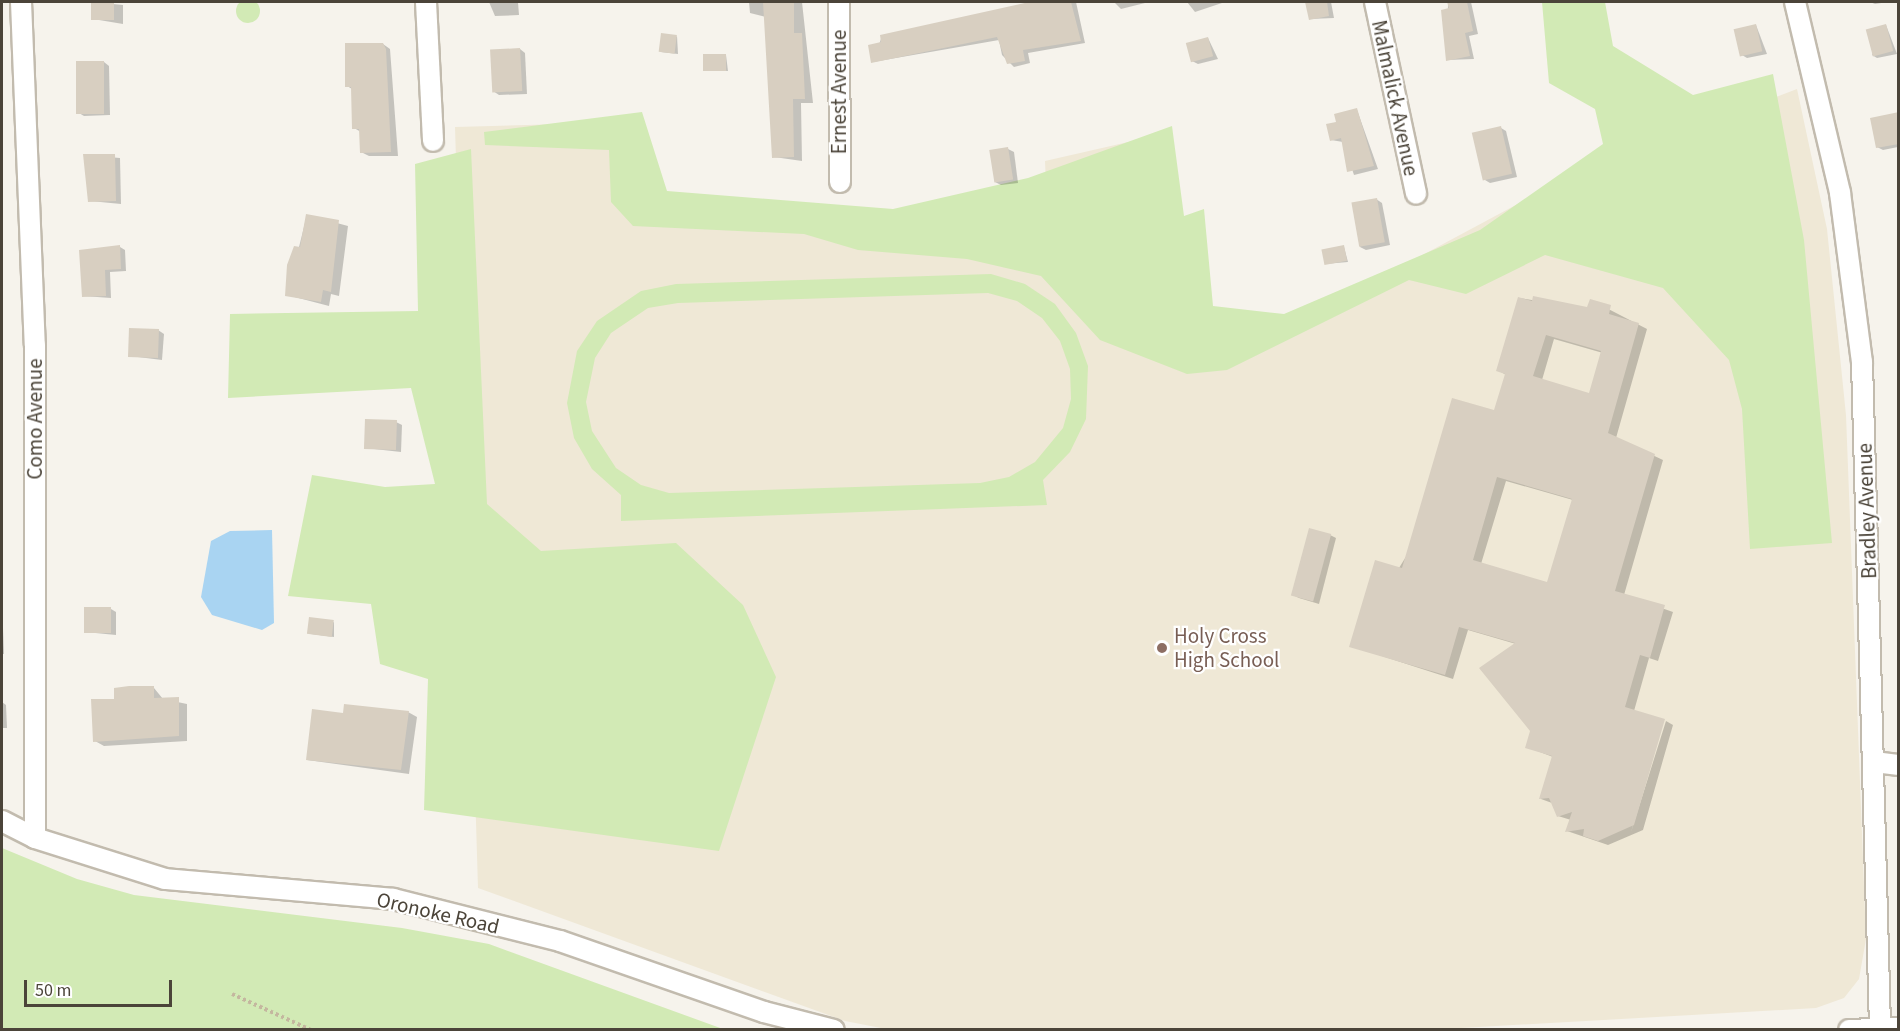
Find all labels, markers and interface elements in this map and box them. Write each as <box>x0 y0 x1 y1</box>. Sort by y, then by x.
street label: Malmalick Avenue <box>1366 18 1424 178</box>
street label: Ernest Avenue <box>826 30 852 154</box>
street label: Como Avenue <box>22 358 48 480</box>
street label: Bradley Avenue <box>1852 443 1882 579</box>
place label: Holy Cross High School <box>1174 623 1279 673</box>
marker: Holy Cross High School <box>1155 641 1169 655</box>
street label: Oronoke Road <box>374 887 502 939</box>
scale bar <box>27 968 176 1006</box>
text: 50 m <box>35 978 71 1003</box>

